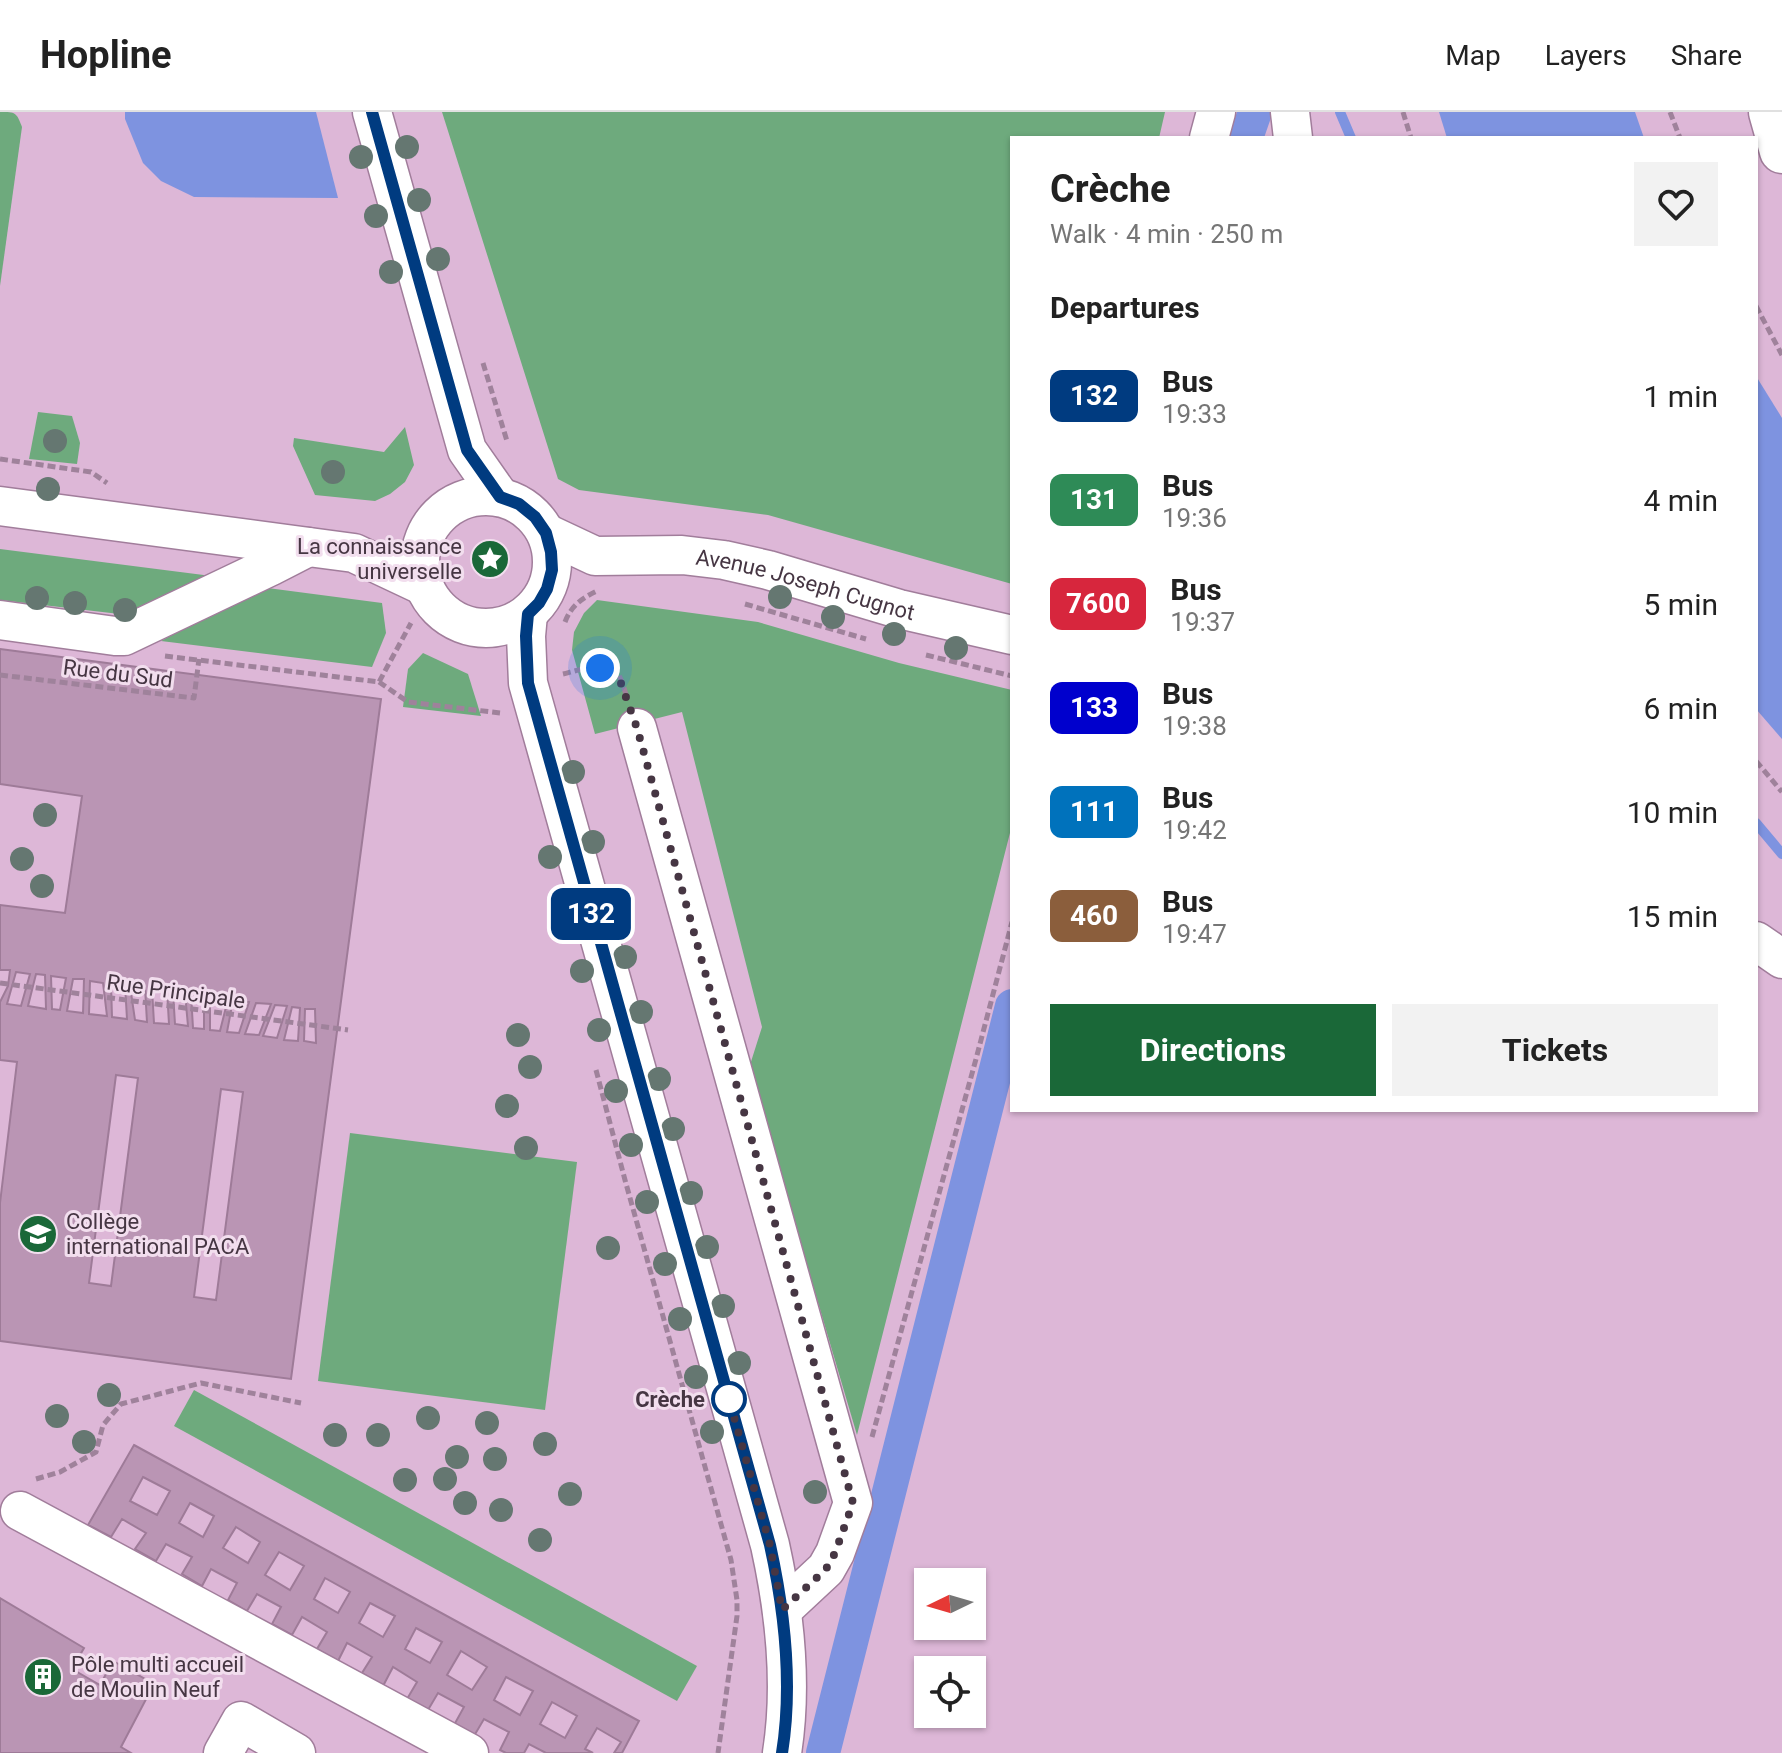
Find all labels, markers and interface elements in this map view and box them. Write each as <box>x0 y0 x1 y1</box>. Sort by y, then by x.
text: Hopline <box>40 33 172 77</box>
text: Map <box>1445 39 1501 72</box>
text: Layers <box>1545 39 1627 72</box>
text: Share <box>1671 39 1742 72</box>
button: heart <box>1634 162 1718 246</box>
text: Crèche <box>1050 167 1171 211</box>
text: Walk · 4 min · 250 m <box>1050 219 1283 249</box>
text: Departures <box>1050 290 1200 325</box>
text: Bus <box>1162 364 1213 399</box>
text: 132 <box>1070 379 1118 412</box>
text: 1 min <box>1644 379 1718 414</box>
text: 19:33 <box>1162 399 1227 429</box>
text: Bus <box>1162 468 1213 503</box>
text: 131 <box>1070 483 1118 516</box>
text: 4 min <box>1644 483 1718 518</box>
text: 19:36 <box>1162 503 1227 533</box>
place label: La connaissance universelle <box>297 534 462 584</box>
place icon: La connaissance universelle <box>469 538 511 580</box>
street label: Avenue Joseph Cugnot <box>694 545 917 625</box>
text: Bus <box>1170 572 1222 607</box>
text: 7600 <box>1066 587 1130 620</box>
text: 5 min <box>1644 587 1718 622</box>
text: 19:37 <box>1170 607 1235 637</box>
your location <box>580 648 620 688</box>
street label: Rue du Sud <box>62 654 174 693</box>
text: Bus <box>1162 676 1213 711</box>
text: 133 <box>1070 691 1118 724</box>
text: 6 min <box>1644 691 1718 726</box>
text: 19:38 <box>1162 711 1227 741</box>
text: Bus <box>1162 780 1213 815</box>
text: 111 <box>1070 795 1118 828</box>
text: 10 min <box>1627 795 1718 830</box>
text: 19:42 <box>1162 815 1227 845</box>
text: Bus <box>1162 884 1213 919</box>
line badge: 132 <box>545 888 637 940</box>
text: 132 <box>567 897 615 930</box>
text: 460 <box>1070 899 1118 932</box>
text: 15 min <box>1627 899 1718 934</box>
text: 19:47 <box>1162 919 1227 949</box>
street label: Rue Principale <box>105 969 247 1014</box>
button: Directions <box>1050 1004 1376 1096</box>
button: Tickets <box>1392 1004 1718 1096</box>
place label: Collège international PACA <box>66 1209 250 1259</box>
school or university icon: Collège international PACA <box>17 1213 59 1255</box>
marker: Crèche <box>712 1382 746 1416</box>
place label: Crèche <box>635 1387 705 1412</box>
north arrow <box>914 1568 986 1640</box>
map controls <box>914 1568 986 1728</box>
place label: Pôle multi accueil de Moulin Neuf <box>71 1652 244 1702</box>
building icon: Pôle multi accueil de Moulin Neuf <box>22 1656 64 1698</box>
button: locate <box>914 1656 986 1728</box>

